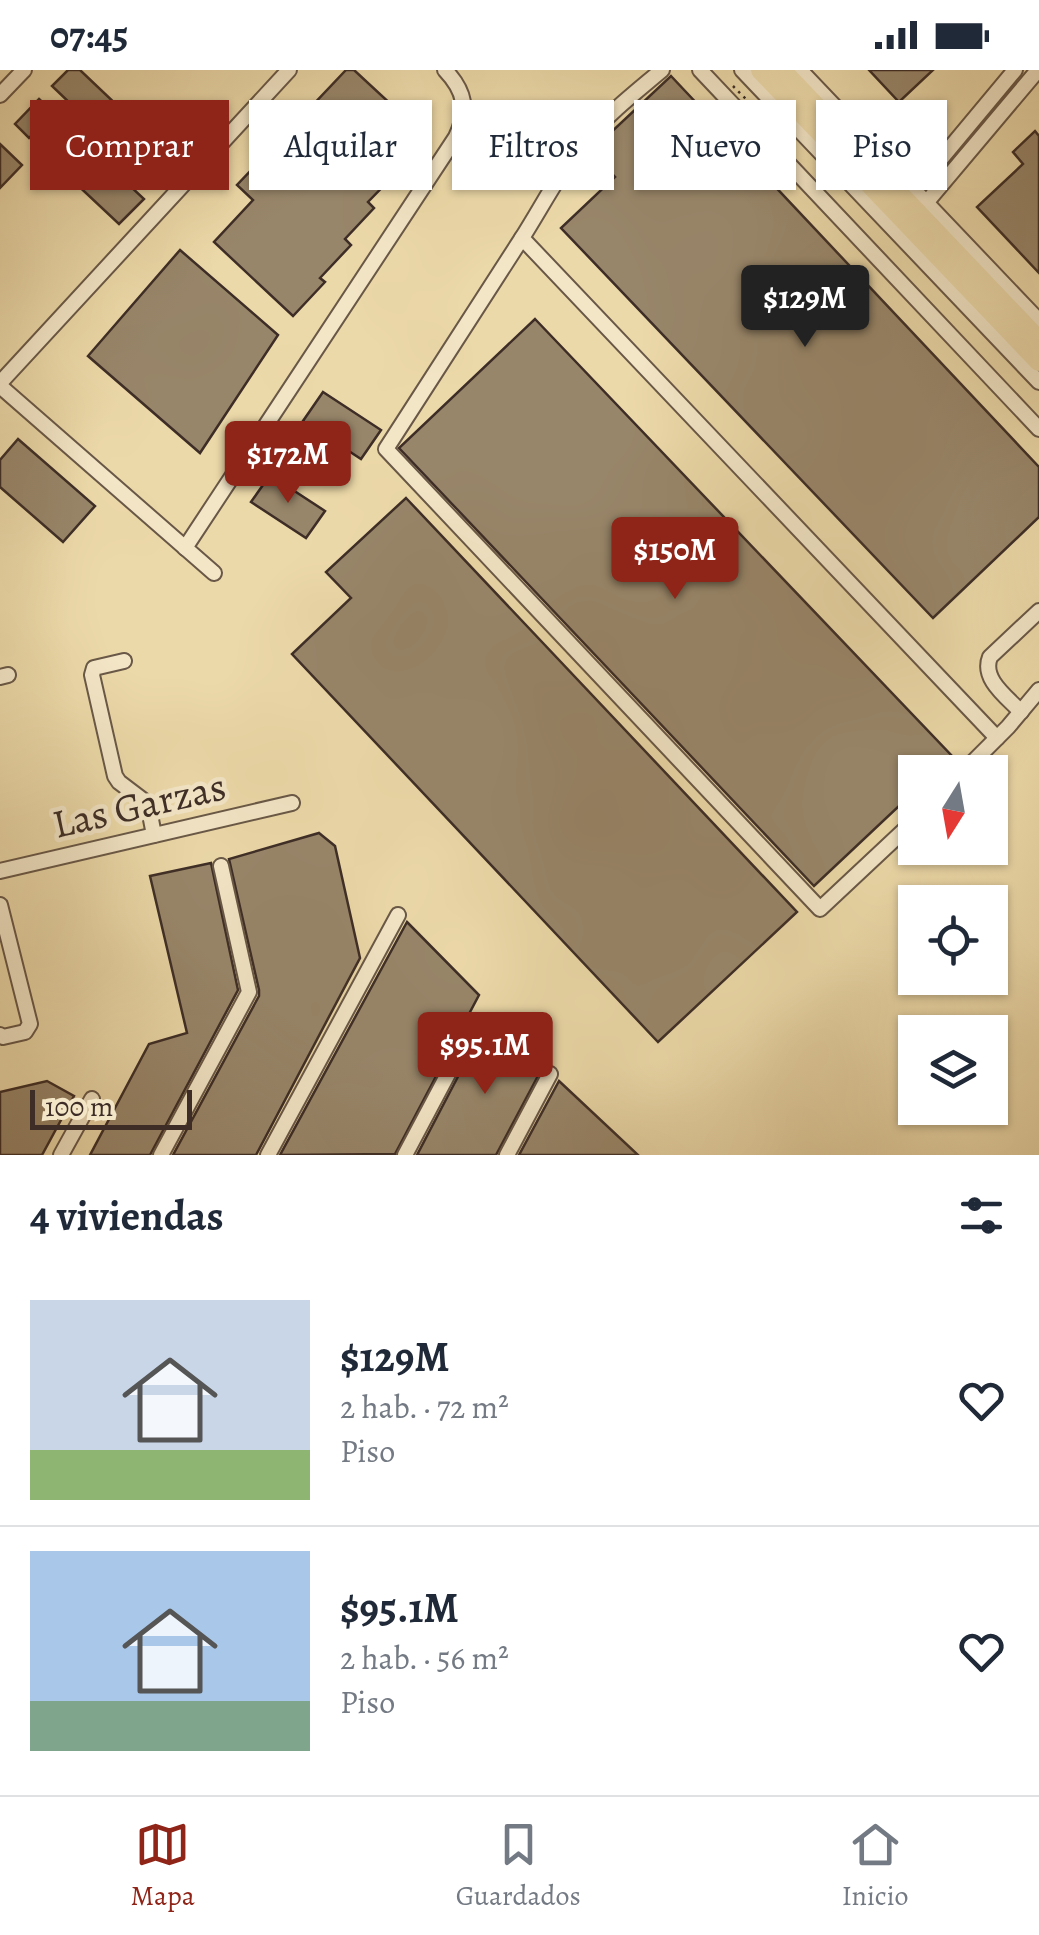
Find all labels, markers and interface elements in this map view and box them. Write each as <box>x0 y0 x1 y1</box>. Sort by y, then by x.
text: 07:45 <box>50 9 128 61</box>
chip: Comprar <box>30 100 229 190</box>
chip: Alquilar <box>249 100 432 190</box>
chip: Filtros <box>452 100 614 190</box>
chip: Nuevo <box>634 100 796 190</box>
chip: Piso <box>816 100 947 190</box>
pin: $129M <box>735 265 875 350</box>
text: $129M <box>763 275 847 319</box>
pin: $172M <box>218 421 358 506</box>
text: $172M <box>247 431 329 475</box>
pin: $150M <box>605 517 745 602</box>
text: $150M <box>633 527 717 571</box>
north arrow <box>898 755 1008 865</box>
map controls <box>898 755 1008 1125</box>
street label: Las Garzas <box>47 758 231 852</box>
button: locate <box>898 885 1008 995</box>
pin: $95.1M <box>404 1012 566 1097</box>
button: layers <box>898 1015 1008 1125</box>
text: $95.1M <box>440 1022 530 1066</box>
scale bar <box>30 1085 192 1130</box>
text: 100 m <box>45 1088 113 1126</box>
text: 4 viviendas <box>30 1187 224 1244</box>
icon: filters <box>954 1188 1009 1243</box>
text: $129M <box>340 1328 450 1385</box>
icon: home <box>110 1340 230 1460</box>
icon: heart <box>954 1373 1009 1428</box>
text: 2 hab. · 72 m² <box>340 1385 509 1429</box>
text: Piso <box>340 1429 395 1473</box>
text: $95.1M <box>340 1579 459 1636</box>
icon: home <box>110 1591 230 1711</box>
icon: heart <box>954 1624 1009 1679</box>
text: 2 hab. · 56 m² <box>340 1636 509 1680</box>
text: Piso <box>340 1680 395 1724</box>
tab: Mapa <box>130 1817 195 1915</box>
tab: Guardados <box>456 1817 581 1915</box>
tab: Inicio <box>842 1817 909 1915</box>

